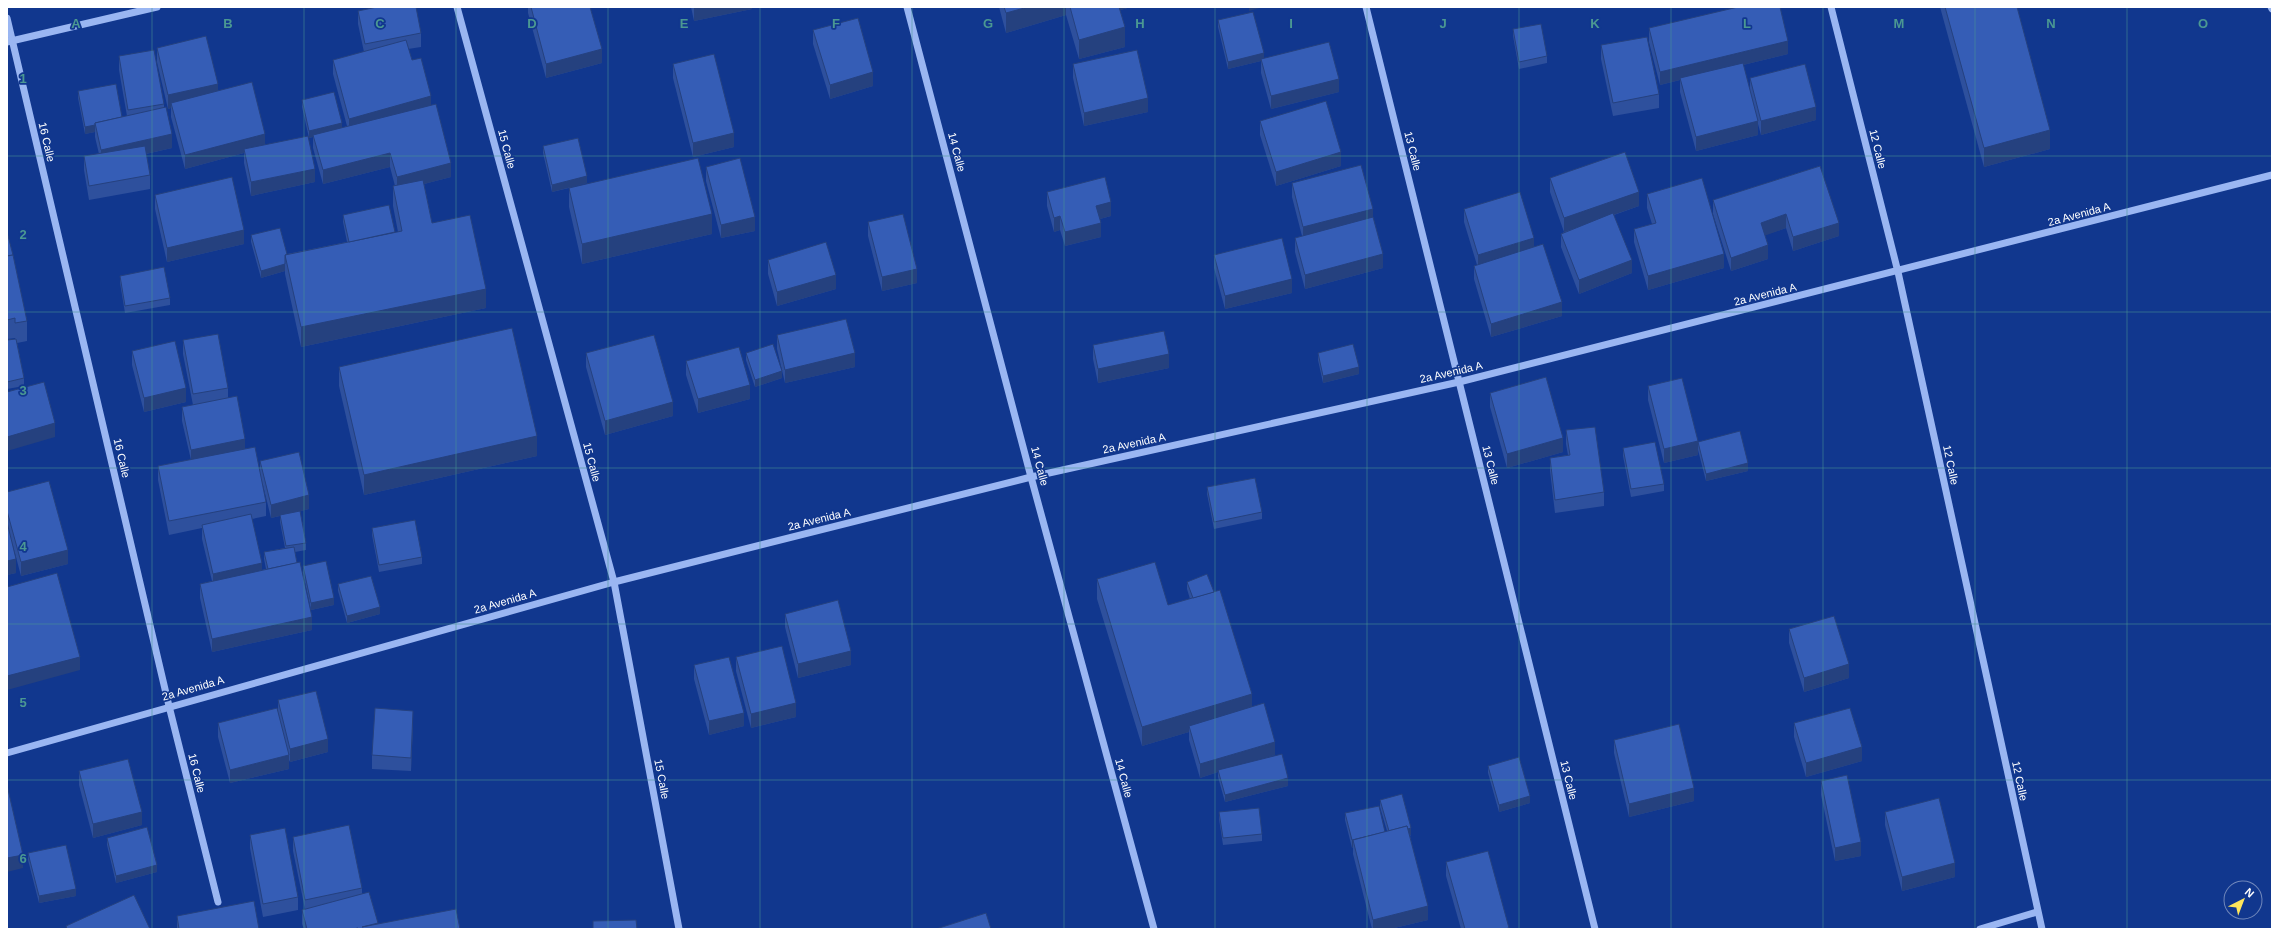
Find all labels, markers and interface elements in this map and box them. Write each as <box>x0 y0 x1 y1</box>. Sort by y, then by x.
text: A <box>71 16 81 31</box>
text: B <box>223 16 233 31</box>
text: C <box>375 16 385 31</box>
text: D <box>527 16 537 31</box>
text: E <box>680 16 689 31</box>
text: F <box>832 16 840 31</box>
text: G <box>983 16 993 31</box>
text: H <box>1135 16 1145 31</box>
text: I <box>1289 16 1293 31</box>
text: J <box>1439 16 1447 31</box>
text: K <box>1590 16 1600 31</box>
text: L <box>1743 16 1751 31</box>
text: M <box>1894 16 1904 31</box>
text: N <box>2046 16 2056 31</box>
text: O <box>2198 16 2208 31</box>
text: 1 <box>19 71 27 86</box>
street label: 16 Calle <box>37 121 57 163</box>
street label: 15 Calle <box>496 128 518 170</box>
street label: 12 Calle <box>1867 128 1889 170</box>
street label: 13 Calle <box>1402 130 1424 172</box>
street label: 14 Calle <box>946 131 968 173</box>
street label: 2a Avenida A <box>2047 200 2112 228</box>
text: 2 <box>19 227 27 242</box>
street label: 2a Avenida A <box>1732 280 1798 308</box>
street label: 2a Avenida A <box>1418 359 1484 385</box>
text: 3 <box>19 383 27 398</box>
street label: 2a Avenida A <box>1101 430 1167 456</box>
street label: 16 Calle <box>112 437 132 479</box>
street label: 15 Calle <box>581 441 603 483</box>
street label: 13 Calle <box>1480 444 1502 486</box>
street label: 12 Calle <box>1941 444 1961 486</box>
street label: 14 Calle <box>1029 445 1051 487</box>
street label: 2a Avenida A <box>786 505 852 533</box>
text: 4 <box>19 539 27 554</box>
street label: 2a Avenida A <box>473 586 538 616</box>
street label: 2a Avenida A <box>161 673 226 703</box>
text: 5 <box>19 695 27 710</box>
street label: 16 Calle <box>186 752 208 794</box>
street label: 14 Calle <box>1113 757 1135 799</box>
street label: 15 Calle <box>652 758 672 800</box>
street label: 13 Calle <box>1558 759 1580 801</box>
street label: 12 Calle <box>2010 760 2030 802</box>
text: 6 <box>19 851 27 866</box>
north arrow <box>2223 880 2263 920</box>
text: N <box>2243 885 2257 900</box>

